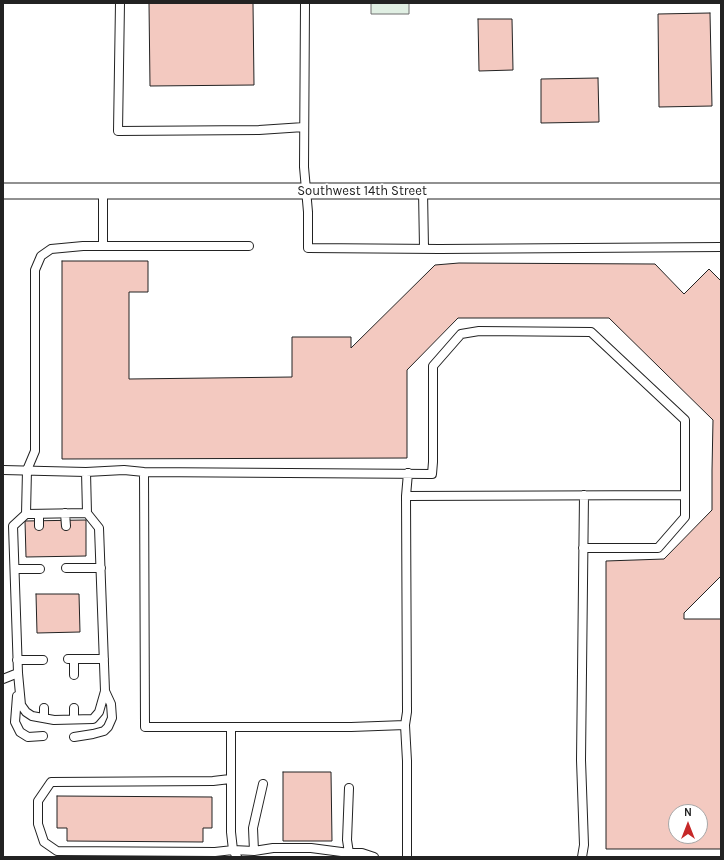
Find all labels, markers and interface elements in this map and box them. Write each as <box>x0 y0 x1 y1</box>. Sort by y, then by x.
street label: Southwest 14th Street <box>297 183 427 199</box>
north arrow <box>668 804 708 844</box>
text: N <box>684 806 692 819</box>

